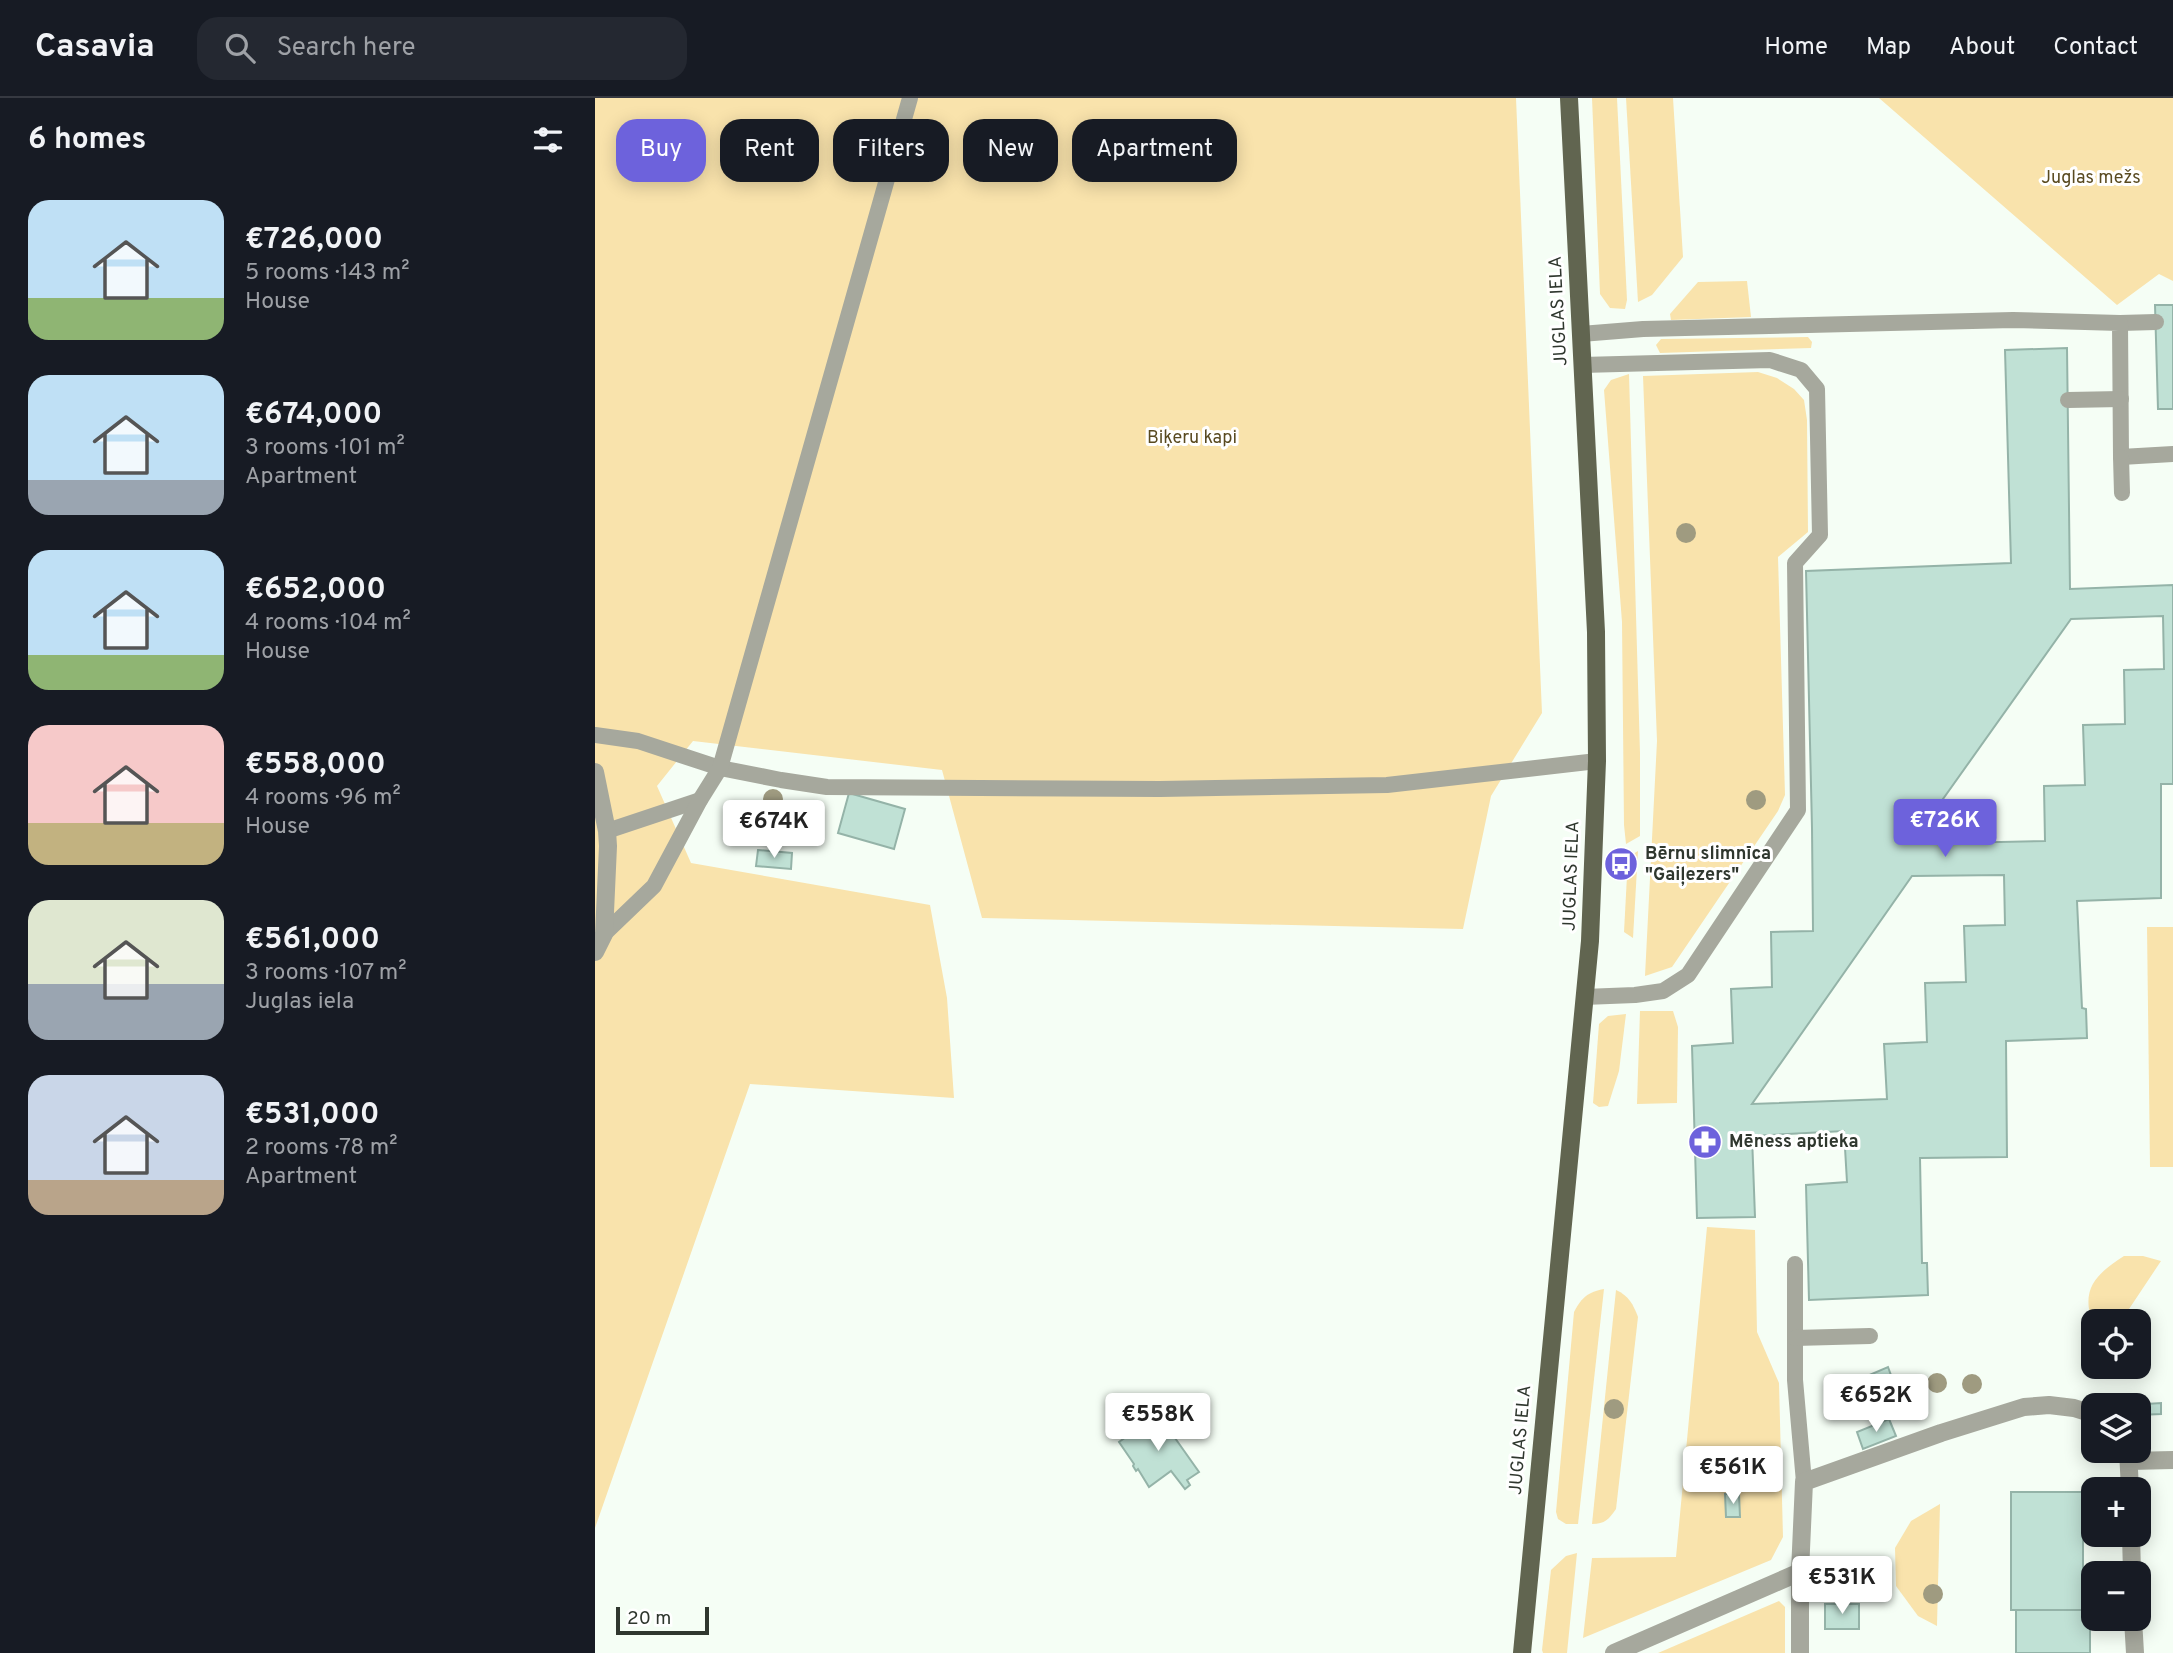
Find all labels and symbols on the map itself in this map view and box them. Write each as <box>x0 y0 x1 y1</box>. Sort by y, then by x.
park label: Juglas mežs <box>2041 167 2141 190</box>
street label: JUGLAS IELA <box>1545 255 1573 367</box>
park label: Biķeru kapi <box>1147 427 1237 450</box>
pin: €674K <box>725 800 823 860</box>
pin: €726K <box>1896 800 1994 859</box>
street label: JUGLAS IELA <box>1559 821 1585 931</box>
place label: Bērnu slimnīca "Gaiļezers" <box>1645 843 1771 887</box>
bus stop icon: Bērnu slimnīca "Gaiļezers" <box>1602 845 1640 883</box>
pharmacy icon: Mēness aptieka <box>1686 1123 1724 1161</box>
place label: Mēness aptieka <box>1729 1131 1859 1154</box>
pin: €652K <box>1827 1374 1925 1434</box>
street label: JUGLAS IELA <box>1505 1384 1537 1496</box>
pin: €558K <box>1109 1394 1207 1453</box>
pin: €561K <box>1684 1446 1782 1506</box>
pin: €531K <box>1793 1556 1891 1616</box>
scale bar <box>616 1604 709 1636</box>

